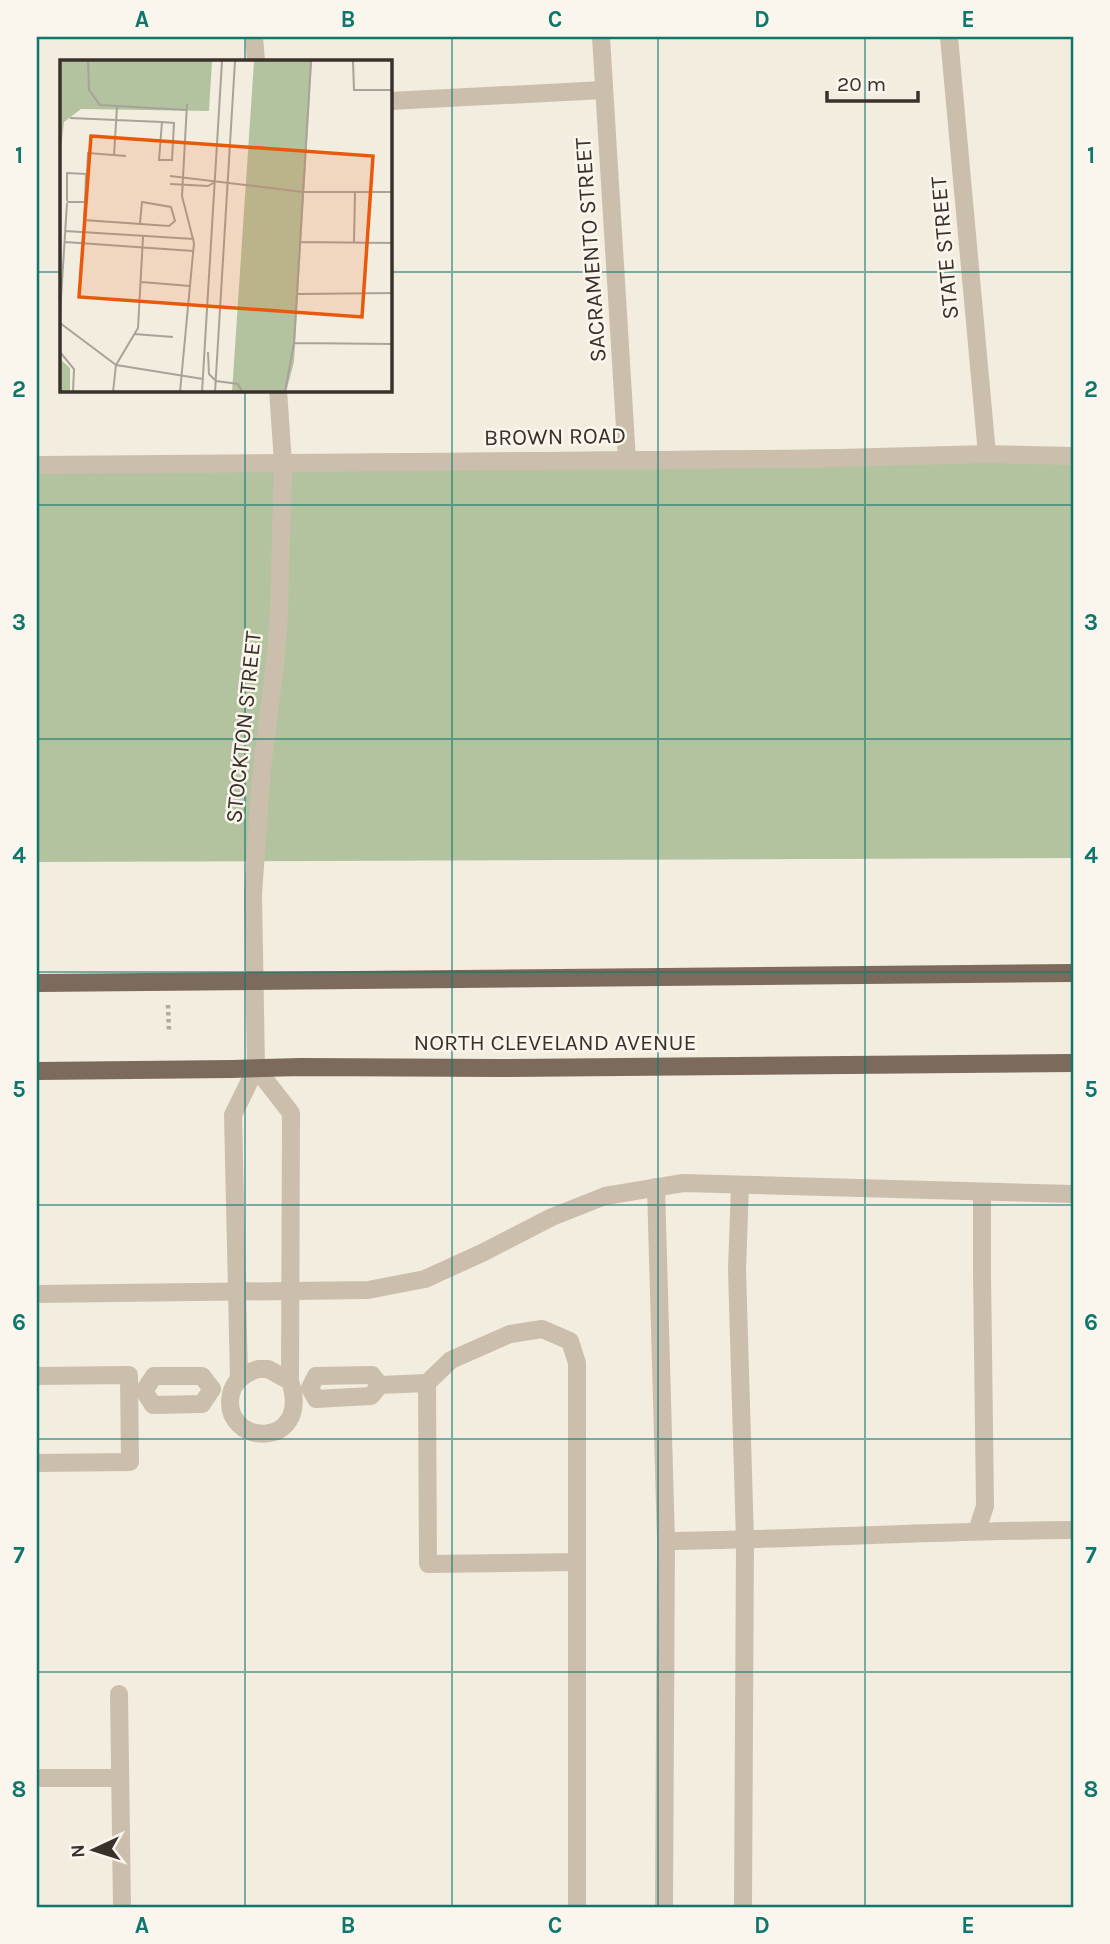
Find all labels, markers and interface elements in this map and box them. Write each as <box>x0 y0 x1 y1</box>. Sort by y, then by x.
text: A <box>135 6 149 33</box>
text: B <box>341 6 355 33</box>
text: C <box>548 6 562 33</box>
text: D <box>754 6 770 33</box>
text: E <box>961 6 975 33</box>
inset map <box>60 60 392 392</box>
scale bar <box>827 60 918 104</box>
text: 20 m <box>837 72 886 96</box>
street label: SACRAMENTO STREET <box>569 136 612 363</box>
text: 1 <box>15 142 23 169</box>
text: 1 <box>1087 142 1095 169</box>
street label: STATE STREET <box>925 175 964 321</box>
text: 2 <box>12 376 26 403</box>
text: 2 <box>1084 376 1098 403</box>
street label: BROWN ROAD <box>484 422 626 451</box>
text: 3 <box>12 609 26 636</box>
text: 3 <box>1084 609 1098 636</box>
street label: STOCKTON STREET <box>220 629 267 824</box>
text: 4 <box>12 842 26 869</box>
text: 4 <box>1084 842 1098 869</box>
street label: NORTH CLEVELAND AVENUE <box>413 1029 697 1056</box>
text: 5 <box>12 1076 26 1103</box>
text: 5 <box>1084 1076 1098 1103</box>
text: 6 <box>12 1309 26 1336</box>
text: 6 <box>1084 1309 1098 1336</box>
text: 7 <box>13 1542 25 1569</box>
text: 7 <box>1085 1542 1097 1569</box>
text: 8 <box>12 1776 26 1803</box>
text: 8 <box>1084 1776 1098 1803</box>
north arrow <box>60 1814 130 1884</box>
text: N <box>67 1844 89 1859</box>
text: A <box>135 1912 149 1939</box>
text: B <box>341 1912 355 1939</box>
text: C <box>548 1912 562 1939</box>
text: D <box>754 1912 770 1939</box>
text: E <box>961 1912 975 1939</box>

